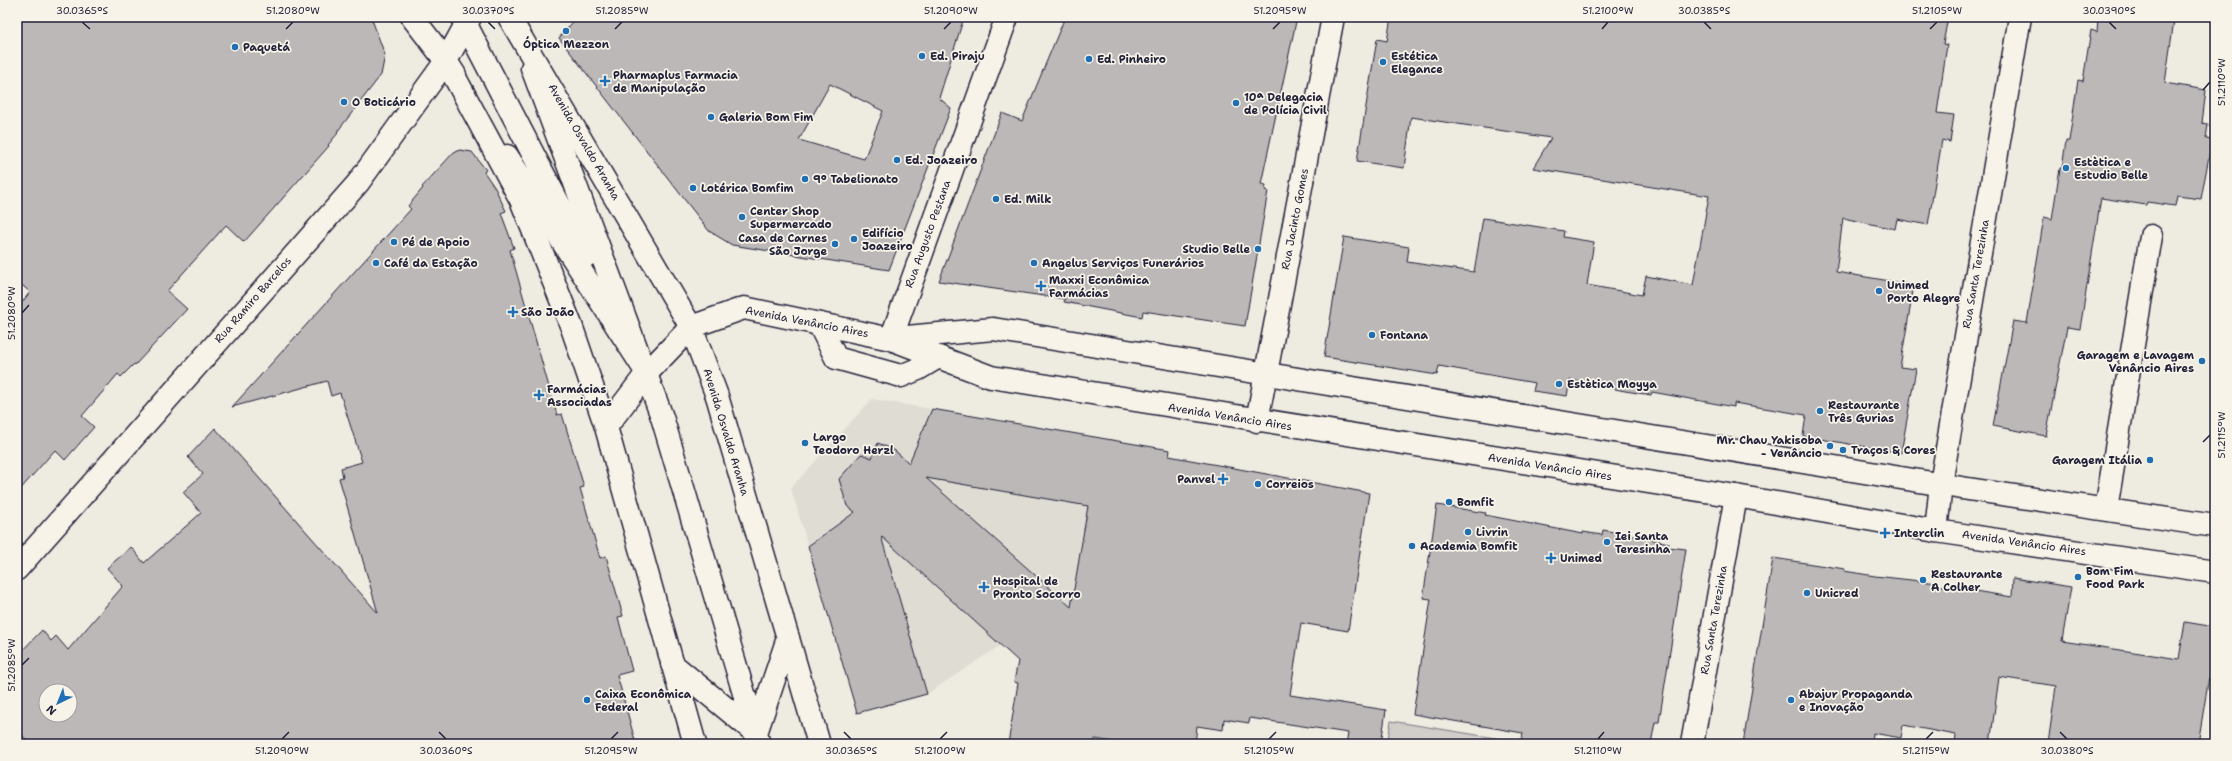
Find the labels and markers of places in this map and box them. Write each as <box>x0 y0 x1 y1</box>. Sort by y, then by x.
marker: Óptica Mezzon <box>561 26 571 36</box>
place label: Óptica Mezzon <box>523 36 610 52</box>
place label: Paquetá <box>243 40 290 55</box>
marker: Paquetá <box>230 42 240 52</box>
place label: Ed. Piraju <box>930 49 985 64</box>
place label: Estética Elegance <box>1391 49 1443 77</box>
marker: Ed. Piraju <box>917 51 927 61</box>
place label: Ed. Pinheiro <box>1097 52 1166 67</box>
marker: Ed. Pinheiro <box>1084 54 1094 64</box>
marker: Estética Elegance <box>1378 57 1388 67</box>
place label: Pharmaplus Farmacia de Manipulação <box>613 68 738 96</box>
marker: Pharmaplus Farmacia de Manipulação <box>600 76 610 86</box>
place label: 10ª Delegacia de Polícia Civil <box>1244 90 1327 118</box>
place label: O Boticário <box>352 95 416 110</box>
marker: O Boticário <box>339 97 349 107</box>
marker: 10ª Delegacia de Polícia Civil <box>1231 98 1241 108</box>
place label: Galeria Bom Fim <box>719 110 813 125</box>
marker: Galeria Bom Fim <box>706 112 716 122</box>
place label: Ed. Joazeiro <box>905 153 977 168</box>
marker: Ed. Joazeiro <box>892 155 902 165</box>
place label: Estètica e Estudio Belle <box>2074 155 2149 183</box>
marker: Estètica e Estudio Belle <box>2061 163 2071 173</box>
place label: 9º Tabelionato <box>813 172 898 187</box>
marker: 9º Tabelionato <box>800 174 810 184</box>
place label: Lotérica Bomfim <box>701 181 794 196</box>
marker: Lotérica Bomfim <box>688 183 698 193</box>
place label: Ed. Milk <box>1004 192 1051 207</box>
marker: Ed. Milk <box>991 194 1001 204</box>
place label: Center Shop Supermercado <box>750 204 832 232</box>
marker: Center Shop Supermercado <box>737 212 747 222</box>
place label: Edifício Joazeiro <box>862 226 913 254</box>
place label: Casa de Carnes São Jorge <box>738 231 827 259</box>
marker: Edifício Joazeiro <box>849 234 859 244</box>
place label: Pé de Apoio <box>402 235 470 250</box>
marker: Pé de Apoio <box>389 237 399 247</box>
marker: Casa de Carnes São Jorge <box>830 239 840 249</box>
place label: Studio Belle <box>1183 242 1250 257</box>
marker: Studio Belle <box>1253 244 1263 254</box>
place label: Café da Estação <box>384 256 478 271</box>
place label: Angelus Serviços Funerários <box>1042 256 1204 271</box>
marker: Café da Estação <box>371 258 381 268</box>
marker: Angelus Serviços Funerários <box>1029 258 1039 268</box>
place label: Maxxi Econômica Farmácias <box>1049 273 1149 301</box>
place label: Unimed Porto Alegre <box>1887 278 1961 306</box>
marker: Maxxi Econômica Farmácias <box>1036 281 1046 291</box>
marker: Unimed Porto Alegre <box>1874 286 1884 296</box>
place label: São João <box>521 305 574 320</box>
marker: São João <box>508 307 518 317</box>
place label: Fontana <box>1380 328 1429 343</box>
marker: Fontana <box>1367 330 1377 340</box>
place label: Garagem e Lavagem Venâncio Aires <box>2077 348 2194 376</box>
marker: Garagem e Lavagem Venâncio Aires <box>2197 356 2207 366</box>
place label: Estètica Moyya <box>1567 377 1657 392</box>
marker: Estètica Moyya <box>1554 379 1564 389</box>
place label: Farmácias Associadas <box>547 382 612 410</box>
marker: Farmácias Associadas <box>534 390 544 400</box>
place label: Restaurante Três Gurias <box>1828 398 1900 426</box>
marker: Restaurante Três Gurias <box>1815 406 1825 416</box>
place label: Largo Teodoro Herzl <box>813 430 894 458</box>
place label: Mr. Chau Yakisoba - Venâncio <box>1717 433 1822 461</box>
marker: Largo Teodoro Herzl <box>800 438 810 448</box>
marker: Mr. Chau Yakisoba - Venâncio <box>1825 441 1835 451</box>
place label: Traços & Cores <box>1851 443 1935 458</box>
marker: Traços & Cores <box>1838 445 1848 455</box>
place label: Garagem Itália <box>2052 453 2142 468</box>
marker: Garagem Itália <box>2145 455 2155 465</box>
place label: Panvel <box>1177 472 1215 487</box>
marker: Panvel <box>1218 474 1228 484</box>
place label: Correios <box>1266 477 1314 492</box>
marker: Correios <box>1253 479 1263 489</box>
place label: Bomfit <box>1457 495 1495 510</box>
marker: Bomfit <box>1444 497 1454 507</box>
place label: Livrin <box>1476 525 1509 540</box>
place label: Interclin <box>1894 526 1945 541</box>
marker: Livrin <box>1463 527 1473 537</box>
marker: Interclin <box>1879 527 1891 539</box>
place label: Iei Santa Teresinha <box>1615 529 1671 557</box>
marker: Iei Santa Teresinha <box>1602 537 1612 547</box>
place label: Academia Bomfit <box>1420 539 1518 554</box>
marker: Academia Bomfit <box>1407 541 1417 551</box>
place label: Unimed <box>1560 551 1603 566</box>
marker: Unimed <box>1545 552 1557 564</box>
place label: Bom Fim Food Park <box>2086 564 2145 592</box>
place label: Restaurante A Colher <box>1931 567 2003 595</box>
marker: Bom Fim Food Park <box>2073 572 2083 582</box>
place label: Hospital de Pronto Socorro <box>993 574 1081 602</box>
marker: Restaurante A Colher <box>1918 575 1928 585</box>
marker: Hospital de Pronto Socorro <box>978 581 990 593</box>
place label: Unicred <box>1815 586 1859 601</box>
marker: Unicred <box>1802 588 1812 598</box>
place label: Caixa Econômica Federal <box>595 687 692 715</box>
place label: Abajur Propaganda e Inovação <box>1799 687 1913 715</box>
marker: Caixa Econômica Federal <box>582 695 592 705</box>
marker: Abajur Propaganda e Inovação <box>1786 695 1796 705</box>

